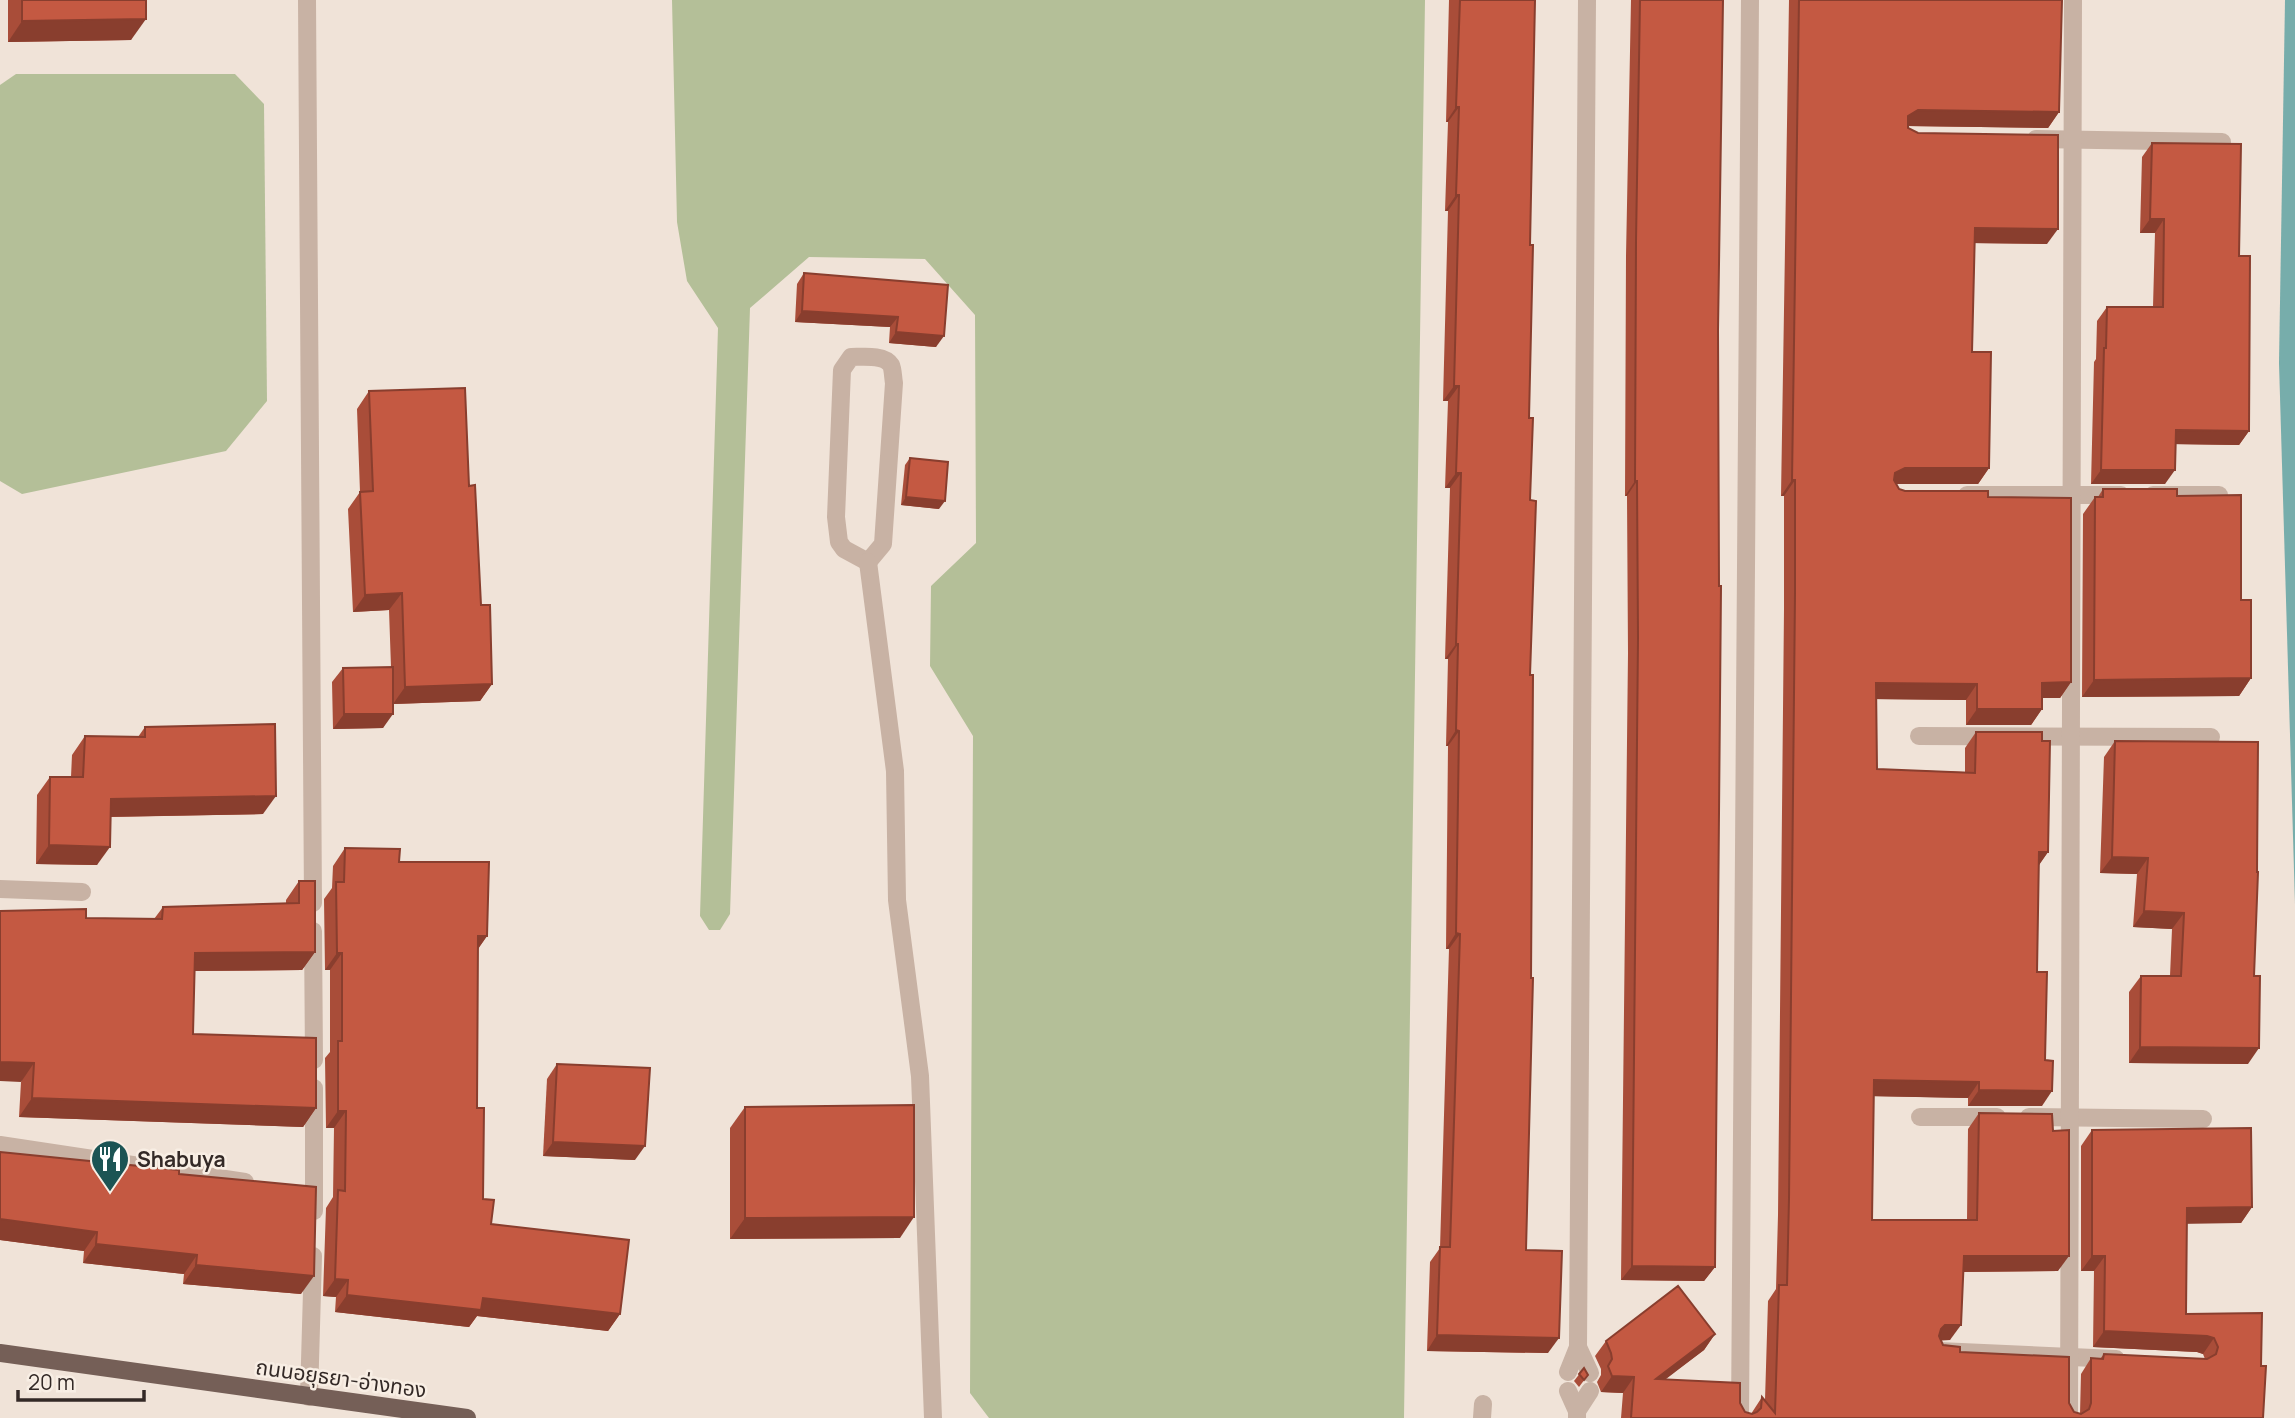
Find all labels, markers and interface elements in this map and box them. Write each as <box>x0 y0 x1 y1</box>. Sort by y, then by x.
restaurant icon: Shabuya <box>89 1138 131 1193</box>
place label: Shabuya <box>137 1145 226 1173</box>
street label: ถนนอยุธยา-อ่างทอง <box>254 1352 428 1404</box>
scale bar <box>18 1358 144 1402</box>
text: 20 m <box>28 1368 75 1396</box>

